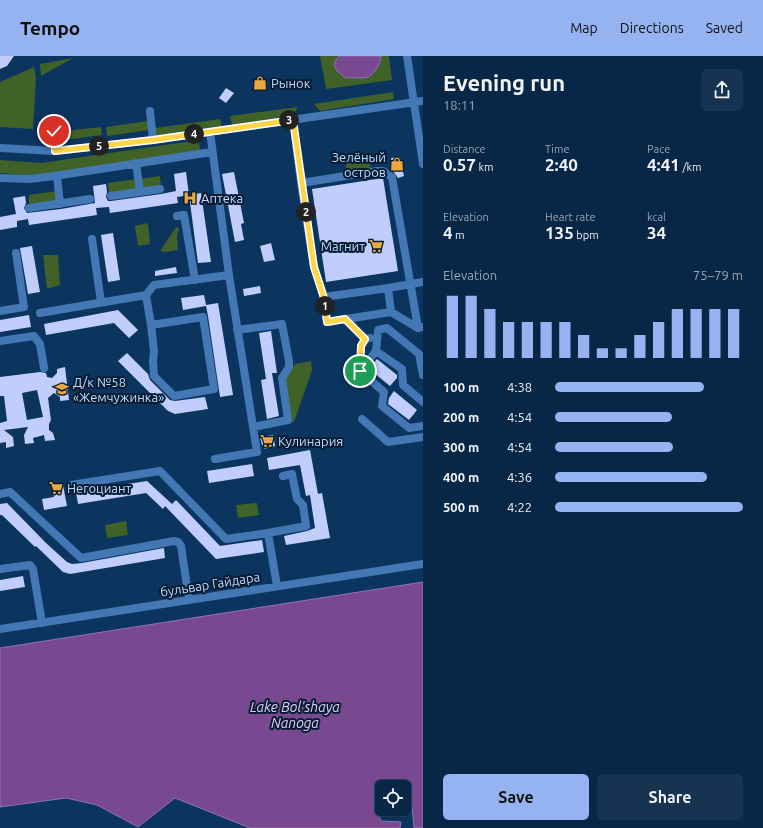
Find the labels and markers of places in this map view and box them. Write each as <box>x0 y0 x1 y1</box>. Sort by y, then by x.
shop icon: Рынок <box>252 75 268 91</box>
place label: Рынок <box>271 76 311 90</box>
pin: 3 <box>279 110 299 130</box>
pin <box>37 114 71 148</box>
pin: 4 <box>184 124 204 144</box>
pin: 5 <box>89 136 109 156</box>
place label: Зелёный остров <box>332 150 386 179</box>
shop icon: Зелёный остров <box>389 156 405 172</box>
hospital icon: Аптека <box>182 190 198 206</box>
place label: Аптека <box>201 191 243 205</box>
pin: 2 <box>296 202 316 222</box>
supermarket icon: Магнит <box>368 238 384 254</box>
place label: Магнит <box>321 239 365 253</box>
pin: 1 <box>315 296 335 316</box>
pin <box>343 354 377 388</box>
place label: Д/к №58 «Жемчужинка» <box>73 375 164 404</box>
school or university icon: Д/к №58 «Жемчужинка» <box>54 381 70 397</box>
supermarket icon: Кулинария <box>259 433 275 449</box>
place label: Кулинария <box>278 434 343 448</box>
supermarket icon: Негоциант <box>48 480 64 496</box>
place label: Негоциант <box>67 481 132 495</box>

